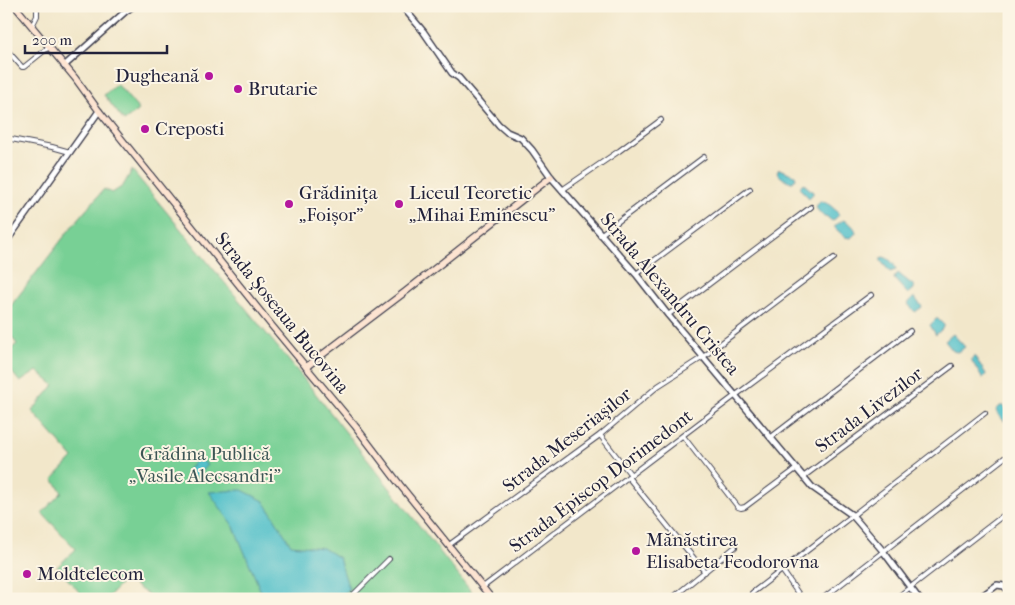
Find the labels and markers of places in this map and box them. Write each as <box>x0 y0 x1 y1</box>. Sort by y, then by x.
place label: Dugheană <box>115 65 199 87</box>
marker: Dugheană <box>203 70 215 82</box>
place label: Brutarie <box>248 78 318 100</box>
marker: Brutarie <box>232 83 244 95</box>
place label: Creposti <box>155 118 225 140</box>
marker: Creposti <box>139 123 151 135</box>
place label: Grădinița „Foișor” <box>299 182 378 226</box>
place label: Liceul Teoretic „Mihai Eminescu” <box>409 182 555 226</box>
marker: Grădinița „Foișor” <box>283 198 295 210</box>
marker: Liceul Teoretic „Mihai Eminescu” <box>393 198 405 210</box>
place label: Mănăstirea Elisabeta Feodorovna <box>646 529 819 573</box>
marker: Mănăstirea Elisabeta Feodorovna <box>630 545 642 557</box>
place label: Moldtelecom <box>37 563 144 585</box>
marker: Moldtelecom <box>21 568 33 580</box>

